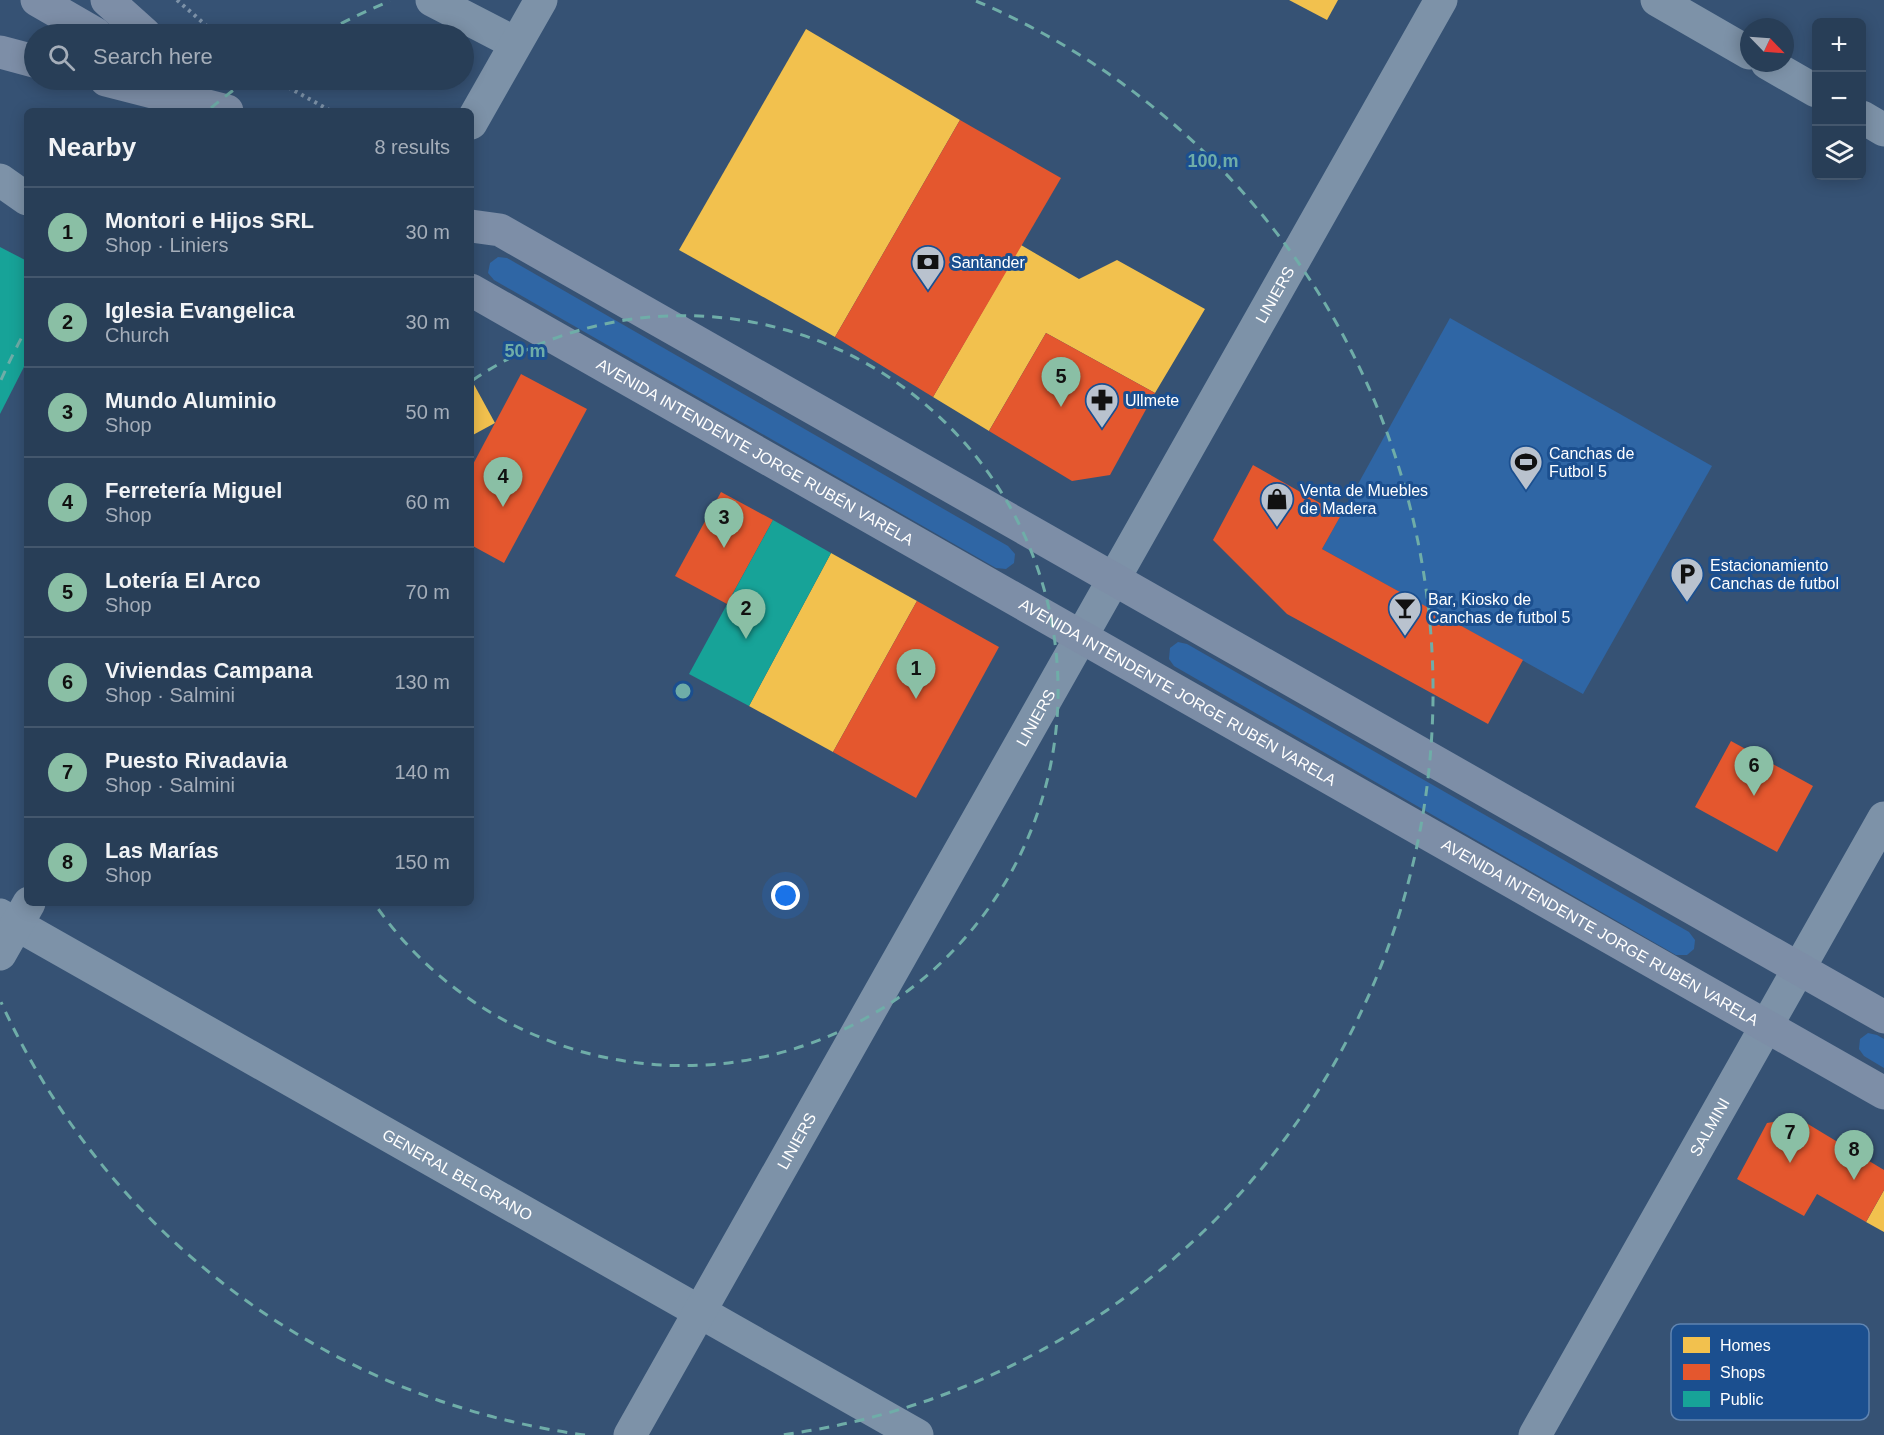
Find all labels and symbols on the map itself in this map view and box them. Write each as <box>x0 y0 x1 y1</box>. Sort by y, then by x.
north arrow <box>1740 18 1794 72</box>
text: 100 m <box>1187 151 1239 171</box>
bank icon: Santander <box>910 244 946 291</box>
place label: Santander <box>951 254 1026 271</box>
street label: LINIERS <box>1252 263 1298 326</box>
text: 50 m <box>504 341 546 361</box>
street label: AVENIDA INTENDENTE JORGE RUBÉN VARELA <box>594 355 917 549</box>
pin: 5 <box>1042 358 1080 407</box>
pharmacy icon: Ullmete <box>1084 382 1120 429</box>
place label: Ullmete <box>1125 392 1179 409</box>
sports icon: Canchas de Futbol 5 <box>1508 444 1544 491</box>
place label: Canchas de Futbol 5 <box>1549 445 1634 480</box>
pin: 4 <box>484 458 522 507</box>
shop icon: Venta de Muebles de Madera <box>1259 481 1295 528</box>
place label: Venta de Muebles de Madera <box>1300 482 1428 517</box>
pin: 3 <box>704 498 744 548</box>
parking icon: Estacionamiento Canchas de futbol <box>1669 556 1705 603</box>
place label: Estacionamiento Canchas de futbol <box>1710 557 1839 592</box>
pin: 2 <box>726 590 766 639</box>
bar icon: Bar, Kiosko de Canchas de futbol 5 <box>1387 590 1423 637</box>
place label: Bar, Kiosko de Canchas de futbol 5 <box>1428 591 1570 626</box>
street label: AVENIDA INTENDENTE JORGE RUBÉN VARELA <box>1016 595 1339 789</box>
pin: 1 <box>896 650 936 699</box>
centre of rings <box>673 681 693 701</box>
street label: LINIERS <box>1013 687 1059 749</box>
pin: 6 <box>1734 746 1774 796</box>
street label: AVENIDA INTENDENTE JORGE RUBÉN VARELA <box>1439 836 1762 1029</box>
your location <box>771 881 800 910</box>
street label: SALMINI <box>1687 1095 1733 1159</box>
street label: LINIERS <box>774 1110 819 1172</box>
pin: 7 <box>1770 1114 1810 1163</box>
street label: GENERAL BELGRANO <box>379 1126 535 1224</box>
pin: 8 <box>1834 1130 1874 1180</box>
legend <box>1671 1324 1869 1420</box>
text: Homes <box>1720 1337 1771 1354</box>
text: Shops <box>1720 1364 1765 1381</box>
text: Public <box>1720 1391 1764 1408</box>

